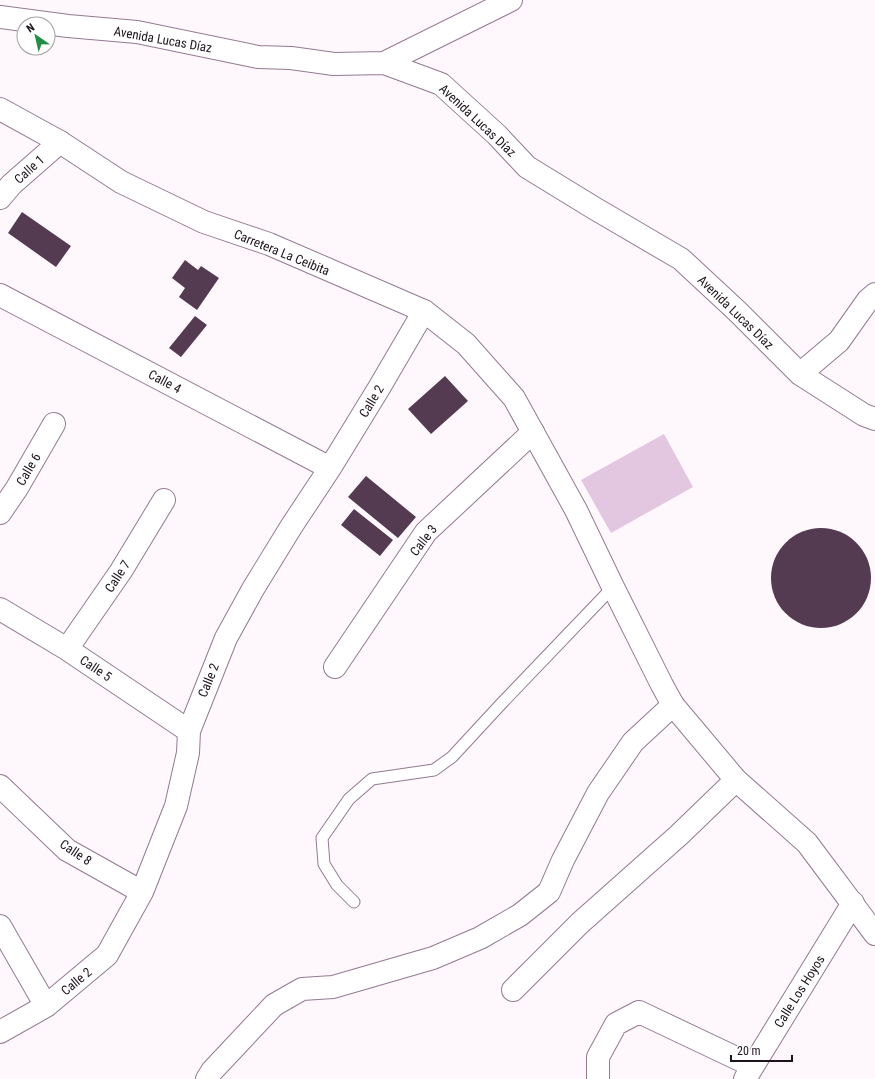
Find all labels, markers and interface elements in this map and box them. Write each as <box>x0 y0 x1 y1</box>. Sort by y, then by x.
north arrow <box>16 16 56 56</box>
text: N <box>24 21 37 35</box>
street label: Avenida Lucas Díaz <box>113 23 213 56</box>
street label: Avenida Lucas Díaz <box>436 81 519 160</box>
street label: Calle 1 <box>11 152 47 187</box>
street label: Carretera La Ceibita <box>232 226 332 278</box>
street label: Avenida Lucas Díaz <box>695 272 777 352</box>
street label: Calle 4 <box>146 367 184 397</box>
street label: Calle 2 <box>356 382 387 420</box>
street label: Calle 6 <box>13 450 44 488</box>
street label: Calle 3 <box>407 522 440 559</box>
street label: Calle 7 <box>102 557 133 595</box>
street label: Calle 5 <box>77 652 114 684</box>
street label: Calle 2 <box>195 661 222 699</box>
street label: Calle 8 <box>57 836 94 868</box>
street label: Calle Los Hoyos <box>771 952 828 1030</box>
street label: Calle 2 <box>58 964 95 998</box>
scale bar <box>731 1037 792 1063</box>
text: 20 m <box>737 1044 761 1058</box>

